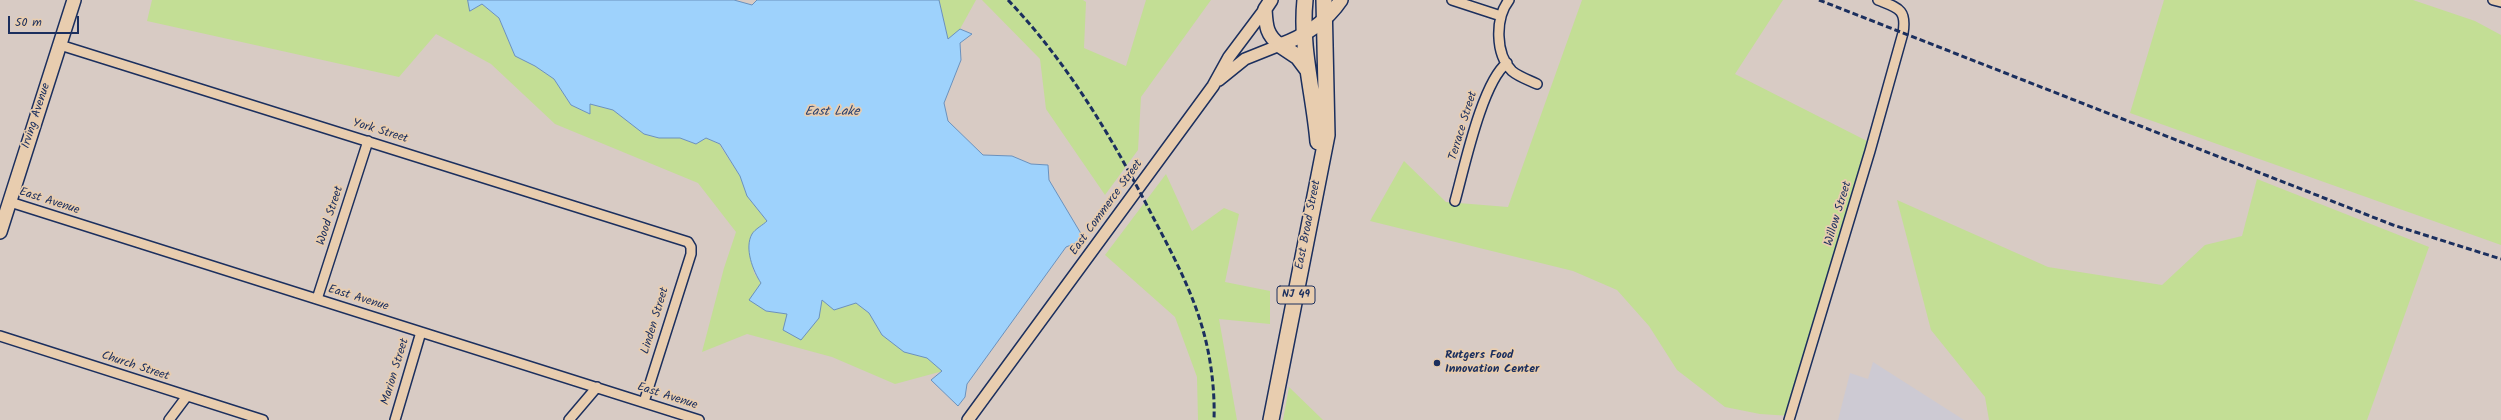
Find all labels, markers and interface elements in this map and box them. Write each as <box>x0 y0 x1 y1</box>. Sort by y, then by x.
scale bar <box>10 8 81 34</box>
text: 50 m <box>15 13 42 32</box>
street label: Irving Avenue <box>20 82 54 150</box>
street label: Terrace Street <box>1447 90 1481 162</box>
water label: East Lake <box>805 105 859 121</box>
street label: York Street <box>351 117 409 147</box>
street label: East Commerce Street <box>1068 158 1146 258</box>
street label: East Broad Street <box>1293 179 1325 271</box>
street label: Willow Street <box>1822 180 1856 248</box>
street label: East Avenue <box>17 185 81 219</box>
street label: Wood Street <box>315 185 347 247</box>
street label: East Avenue <box>326 283 390 315</box>
street label: Linden Street <box>639 286 673 356</box>
road number: NJ 49 <box>1277 286 1315 304</box>
street label: Marion Street <box>379 337 413 407</box>
street label: Church Street <box>99 349 171 385</box>
place label: Rutgers Food Innovation Center <box>1445 349 1539 377</box>
marker: Rutgers Food Innovation Center <box>1432 358 1442 368</box>
street label: East Avenue <box>635 380 699 414</box>

